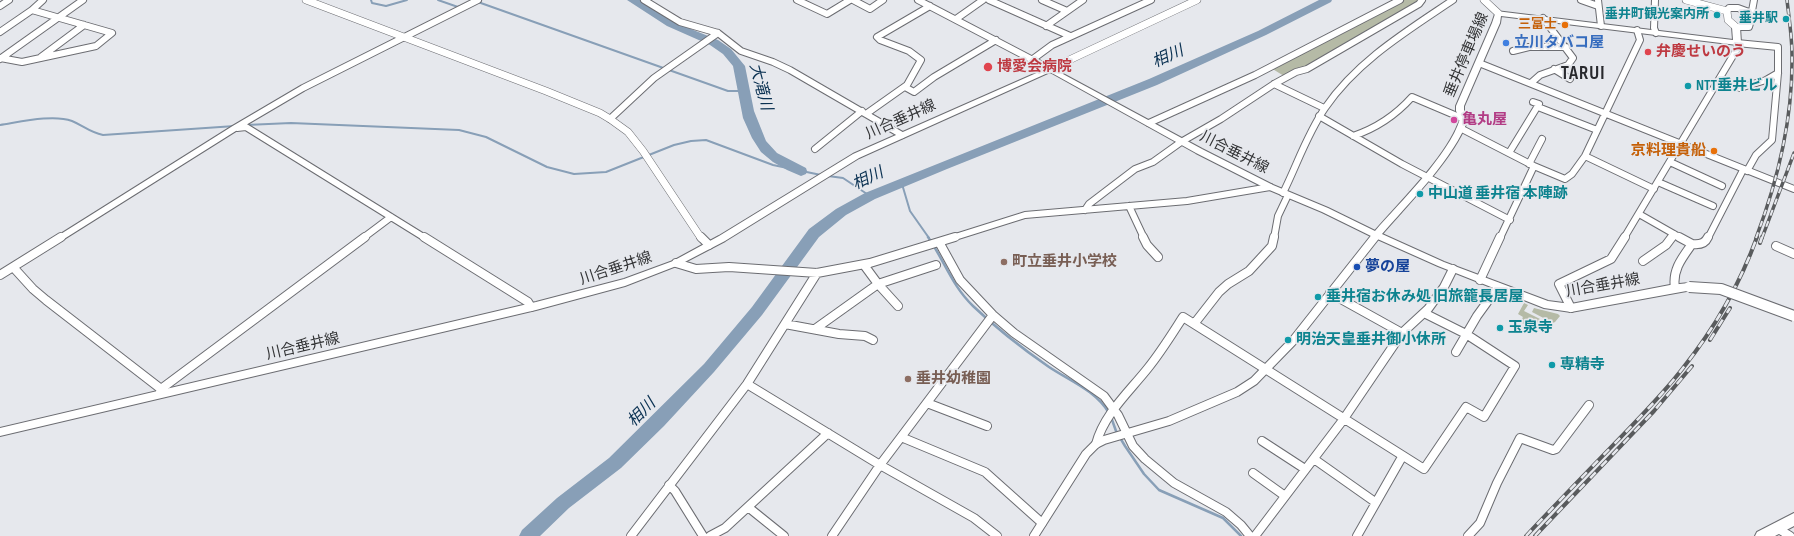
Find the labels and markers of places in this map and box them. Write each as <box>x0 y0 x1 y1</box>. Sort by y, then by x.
place label: 垂井町観光案内所 <box>1605 7 1709 23</box>
marker: 垂井町観光案内所 <box>1712 10 1722 20</box>
place label: 垂井駅 <box>1739 11 1778 27</box>
marker: 垂井駅 <box>1781 14 1791 24</box>
place label: 三富士 <box>1518 17 1557 33</box>
marker: 三富士 <box>1560 20 1570 30</box>
place label: 立川タバコ屋 <box>1514 34 1604 52</box>
marker: 立川タバコ屋 <box>1501 38 1511 48</box>
place label: 弁慶せいのう <box>1656 43 1746 61</box>
marker: 弁慶せいのう <box>1643 47 1653 57</box>
place label: 博愛会病院 <box>997 58 1072 76</box>
marker: 博愛会病院 <box>982 61 994 73</box>
place label: NTT垂井ビル <box>1696 77 1777 95</box>
marker: NTT垂井ビル <box>1683 81 1693 91</box>
place label: 亀丸屋 <box>1462 111 1507 129</box>
marker: 亀丸屋 <box>1449 115 1459 125</box>
place label: 京料理貴船 <box>1631 142 1706 160</box>
marker: 京料理貴船 <box>1709 146 1719 156</box>
place label: 中山道 垂井宿 本陣跡 <box>1428 185 1568 203</box>
marker: 中山道 垂井宿 本陣跡 <box>1415 189 1425 199</box>
place label: 町立垂井小学校 <box>1012 253 1117 271</box>
marker: 町立垂井小学校 <box>999 257 1009 267</box>
place label: 夢の屋 <box>1365 258 1410 276</box>
marker: 夢の屋 <box>1352 262 1362 272</box>
place label: 垂井宿お休み処 旧旅籠長居屋 <box>1326 288 1523 306</box>
marker: 垂井宿お休み処 旧旅籠長居屋 <box>1313 292 1323 302</box>
place label: 玉泉寺 <box>1508 319 1553 337</box>
marker: 玉泉寺 <box>1495 323 1505 333</box>
place label: 明治天皇垂井御小休所 <box>1296 331 1446 349</box>
marker: 明治天皇垂井御小休所 <box>1283 335 1293 345</box>
place label: 専精寺 <box>1560 356 1605 374</box>
marker: 専精寺 <box>1547 360 1557 370</box>
place label: 垂井幼稚園 <box>916 370 991 388</box>
marker: 垂井幼稚園 <box>903 374 913 384</box>

